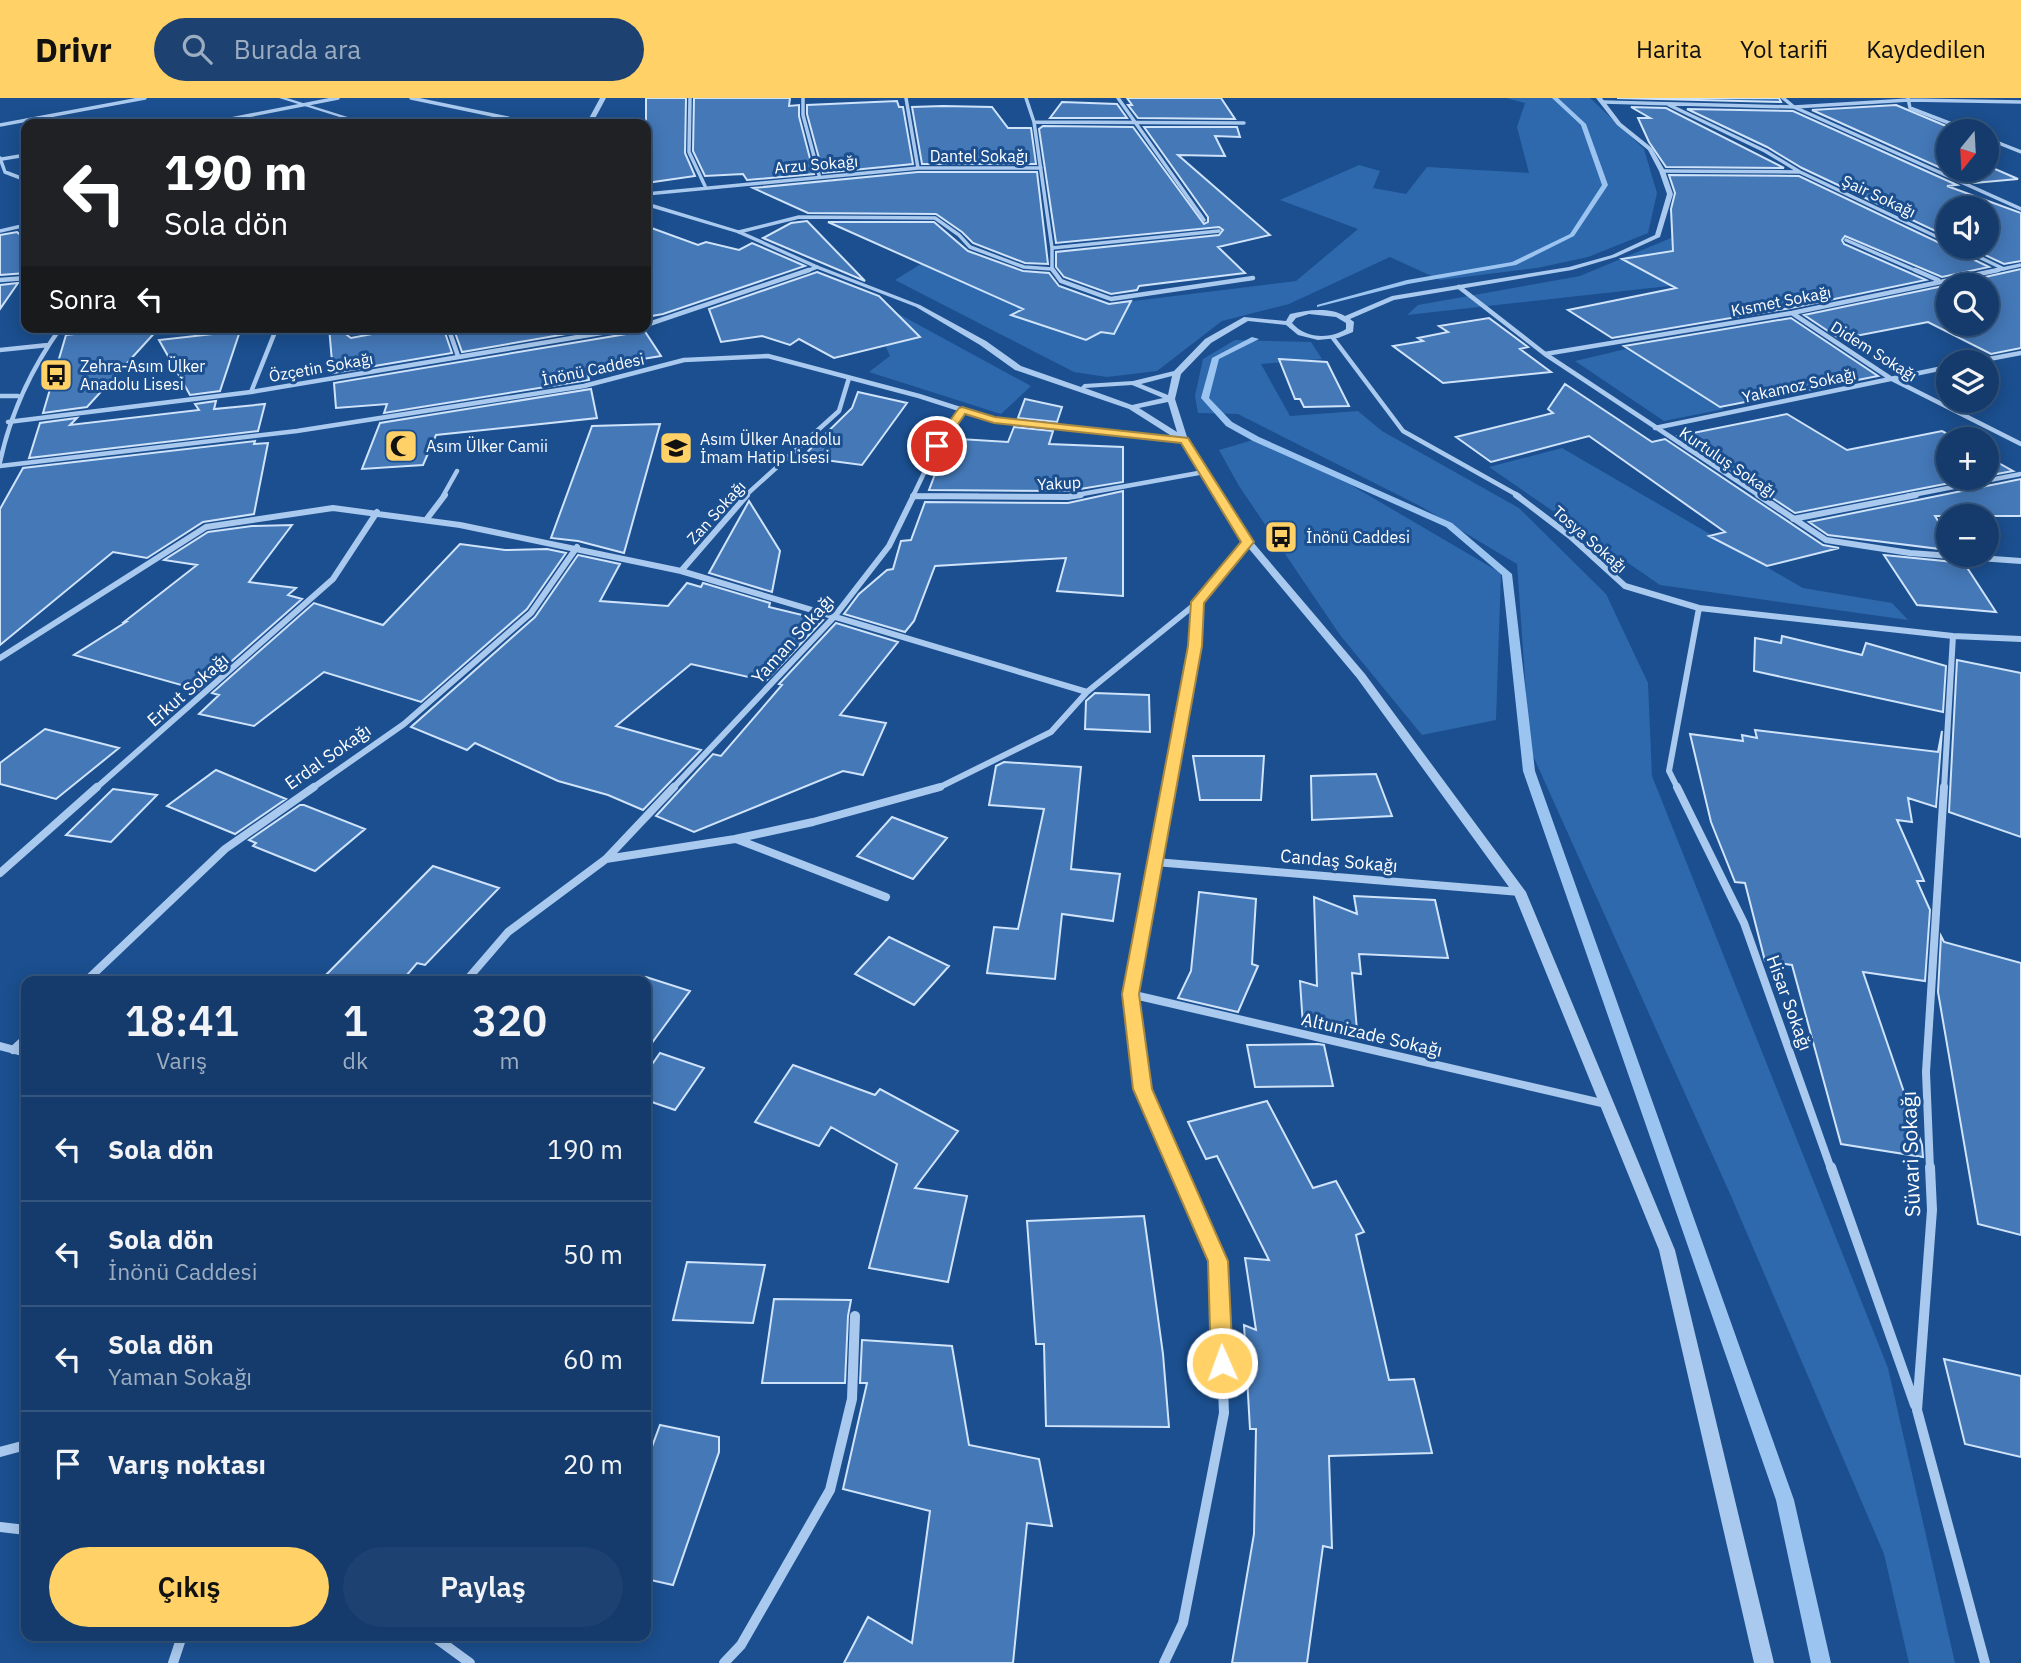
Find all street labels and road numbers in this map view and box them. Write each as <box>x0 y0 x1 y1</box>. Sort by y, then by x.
street label: Dantel Sokağı <box>930 146 1028 166</box>
street label: Arzu Sokağı <box>773 150 859 178</box>
street label: Şair Sokağı <box>1839 170 1919 222</box>
street label: Kısmet Sokağı <box>1729 281 1833 321</box>
street label: Didem Sokağı <box>1827 316 1921 386</box>
street label: Özçetin Sokağı <box>267 348 375 386</box>
street label: İnönü Caddesi <box>540 348 646 390</box>
street label: Yakamoz Sokağı <box>1740 363 1858 407</box>
street label: Kurtuluş Sokağı <box>1676 422 1780 502</box>
street label: Yakup <box>1037 472 1081 494</box>
street label: Zan Sokağı <box>682 476 750 548</box>
street label: Tosya Sokağı <box>1549 501 1631 577</box>
street label: Yaman Sokağı <box>746 589 839 688</box>
street label: Erkut Sokağı <box>142 648 233 731</box>
street label: Erdal Sokağı <box>280 719 375 795</box>
street label: Candaş Sokağı <box>1279 844 1399 877</box>
street label: Hisar Sokağı <box>1762 952 1817 1054</box>
street label: Altunizade Sokağı <box>1299 1007 1445 1062</box>
street label: Süvari Sokağı <box>1894 1091 1926 1217</box>

